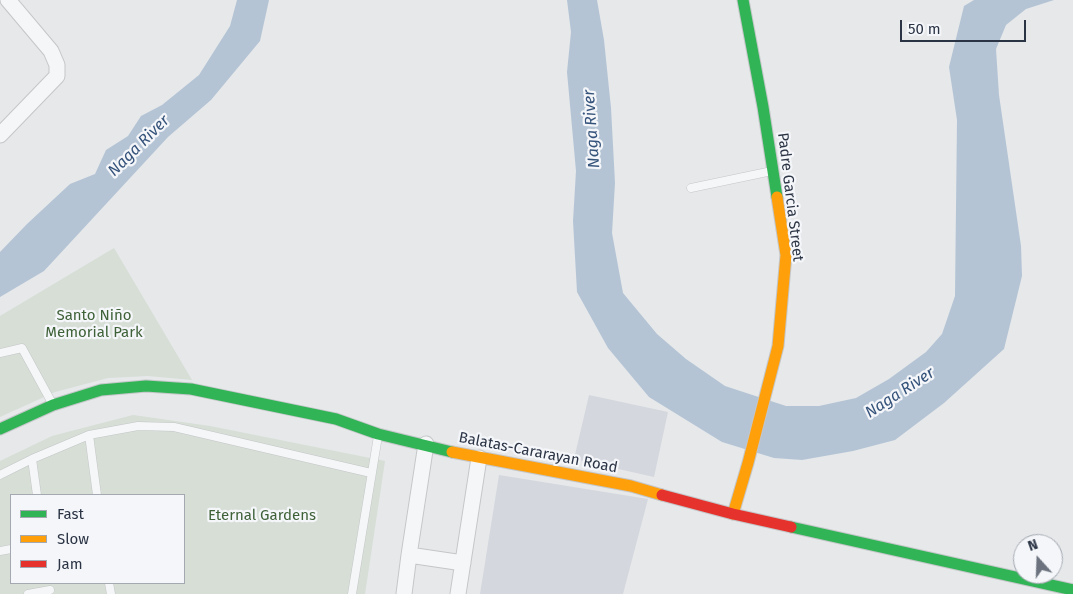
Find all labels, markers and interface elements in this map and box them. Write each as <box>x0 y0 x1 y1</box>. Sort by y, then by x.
scale bar <box>903 10 1029 42</box>
text: 50 m <box>908 20 941 38</box>
water label: Naga River <box>580 89 604 169</box>
water label: Naga River <box>104 111 174 181</box>
street label: Padre Garcia Street <box>773 132 807 262</box>
park label: Santo Niño Memorial Park <box>45 307 143 342</box>
water label: Naga River <box>862 364 938 422</box>
street label: Balatas-Cararayan Road <box>457 429 619 477</box>
legend <box>10 494 185 584</box>
text: Fast <box>57 505 84 523</box>
park label: Eternal Gardens <box>208 507 316 525</box>
text: Slow <box>57 530 89 548</box>
north arrow <box>1013 534 1063 584</box>
text: N <box>1026 536 1040 555</box>
text: Jam <box>57 555 83 573</box>

